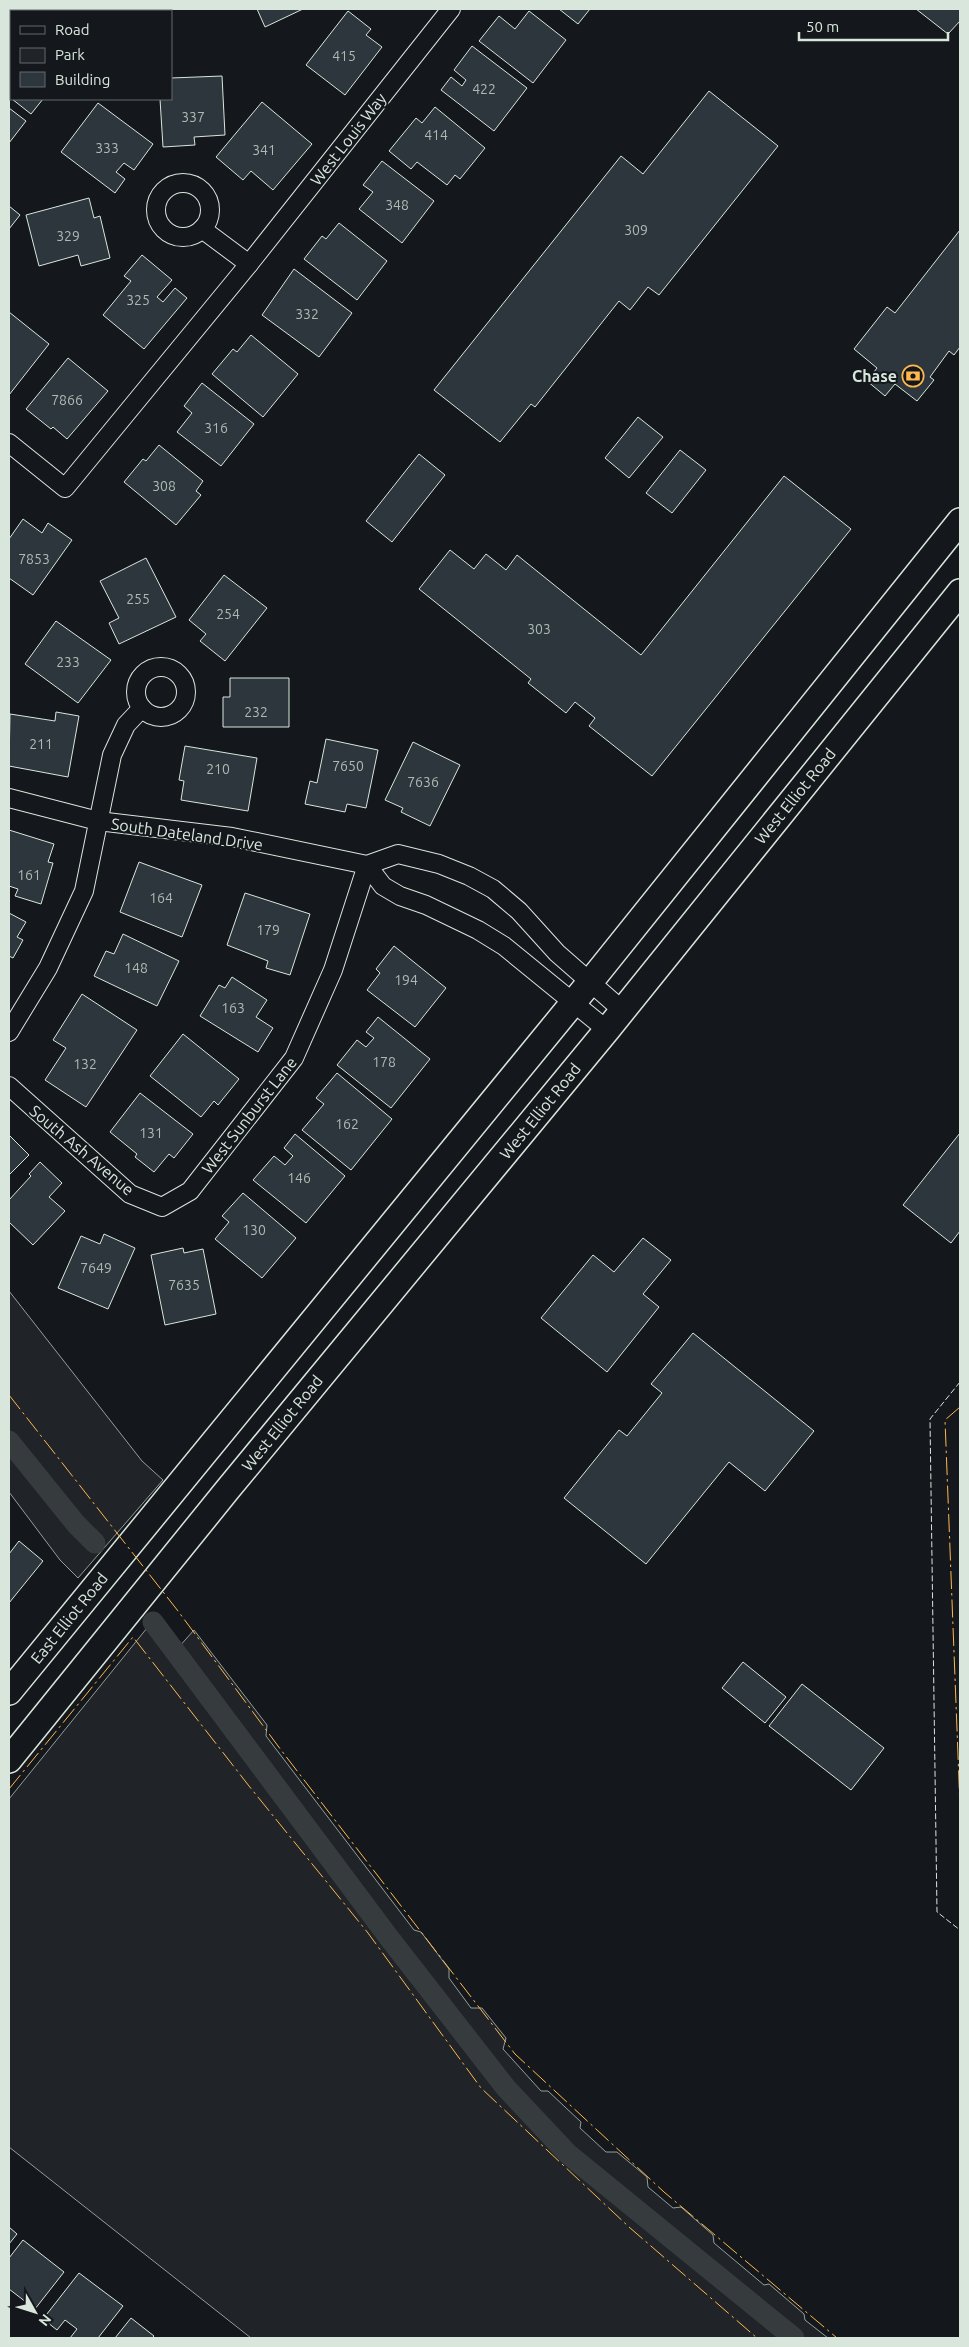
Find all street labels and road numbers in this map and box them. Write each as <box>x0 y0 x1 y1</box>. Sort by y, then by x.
street label: West Louis Way <box>306 89 390 189</box>
street label: West Elliot Road <box>751 745 839 847</box>
street label: South Dateland Drive <box>110 814 264 854</box>
street label: West Sunburst Lane <box>198 1053 300 1177</box>
street label: West Elliot Road <box>496 1060 584 1162</box>
street label: South Ash Avenue <box>26 1101 138 1199</box>
street label: West Elliot Road <box>238 1372 326 1474</box>
street label: East Elliot Road <box>27 1569 111 1667</box>

